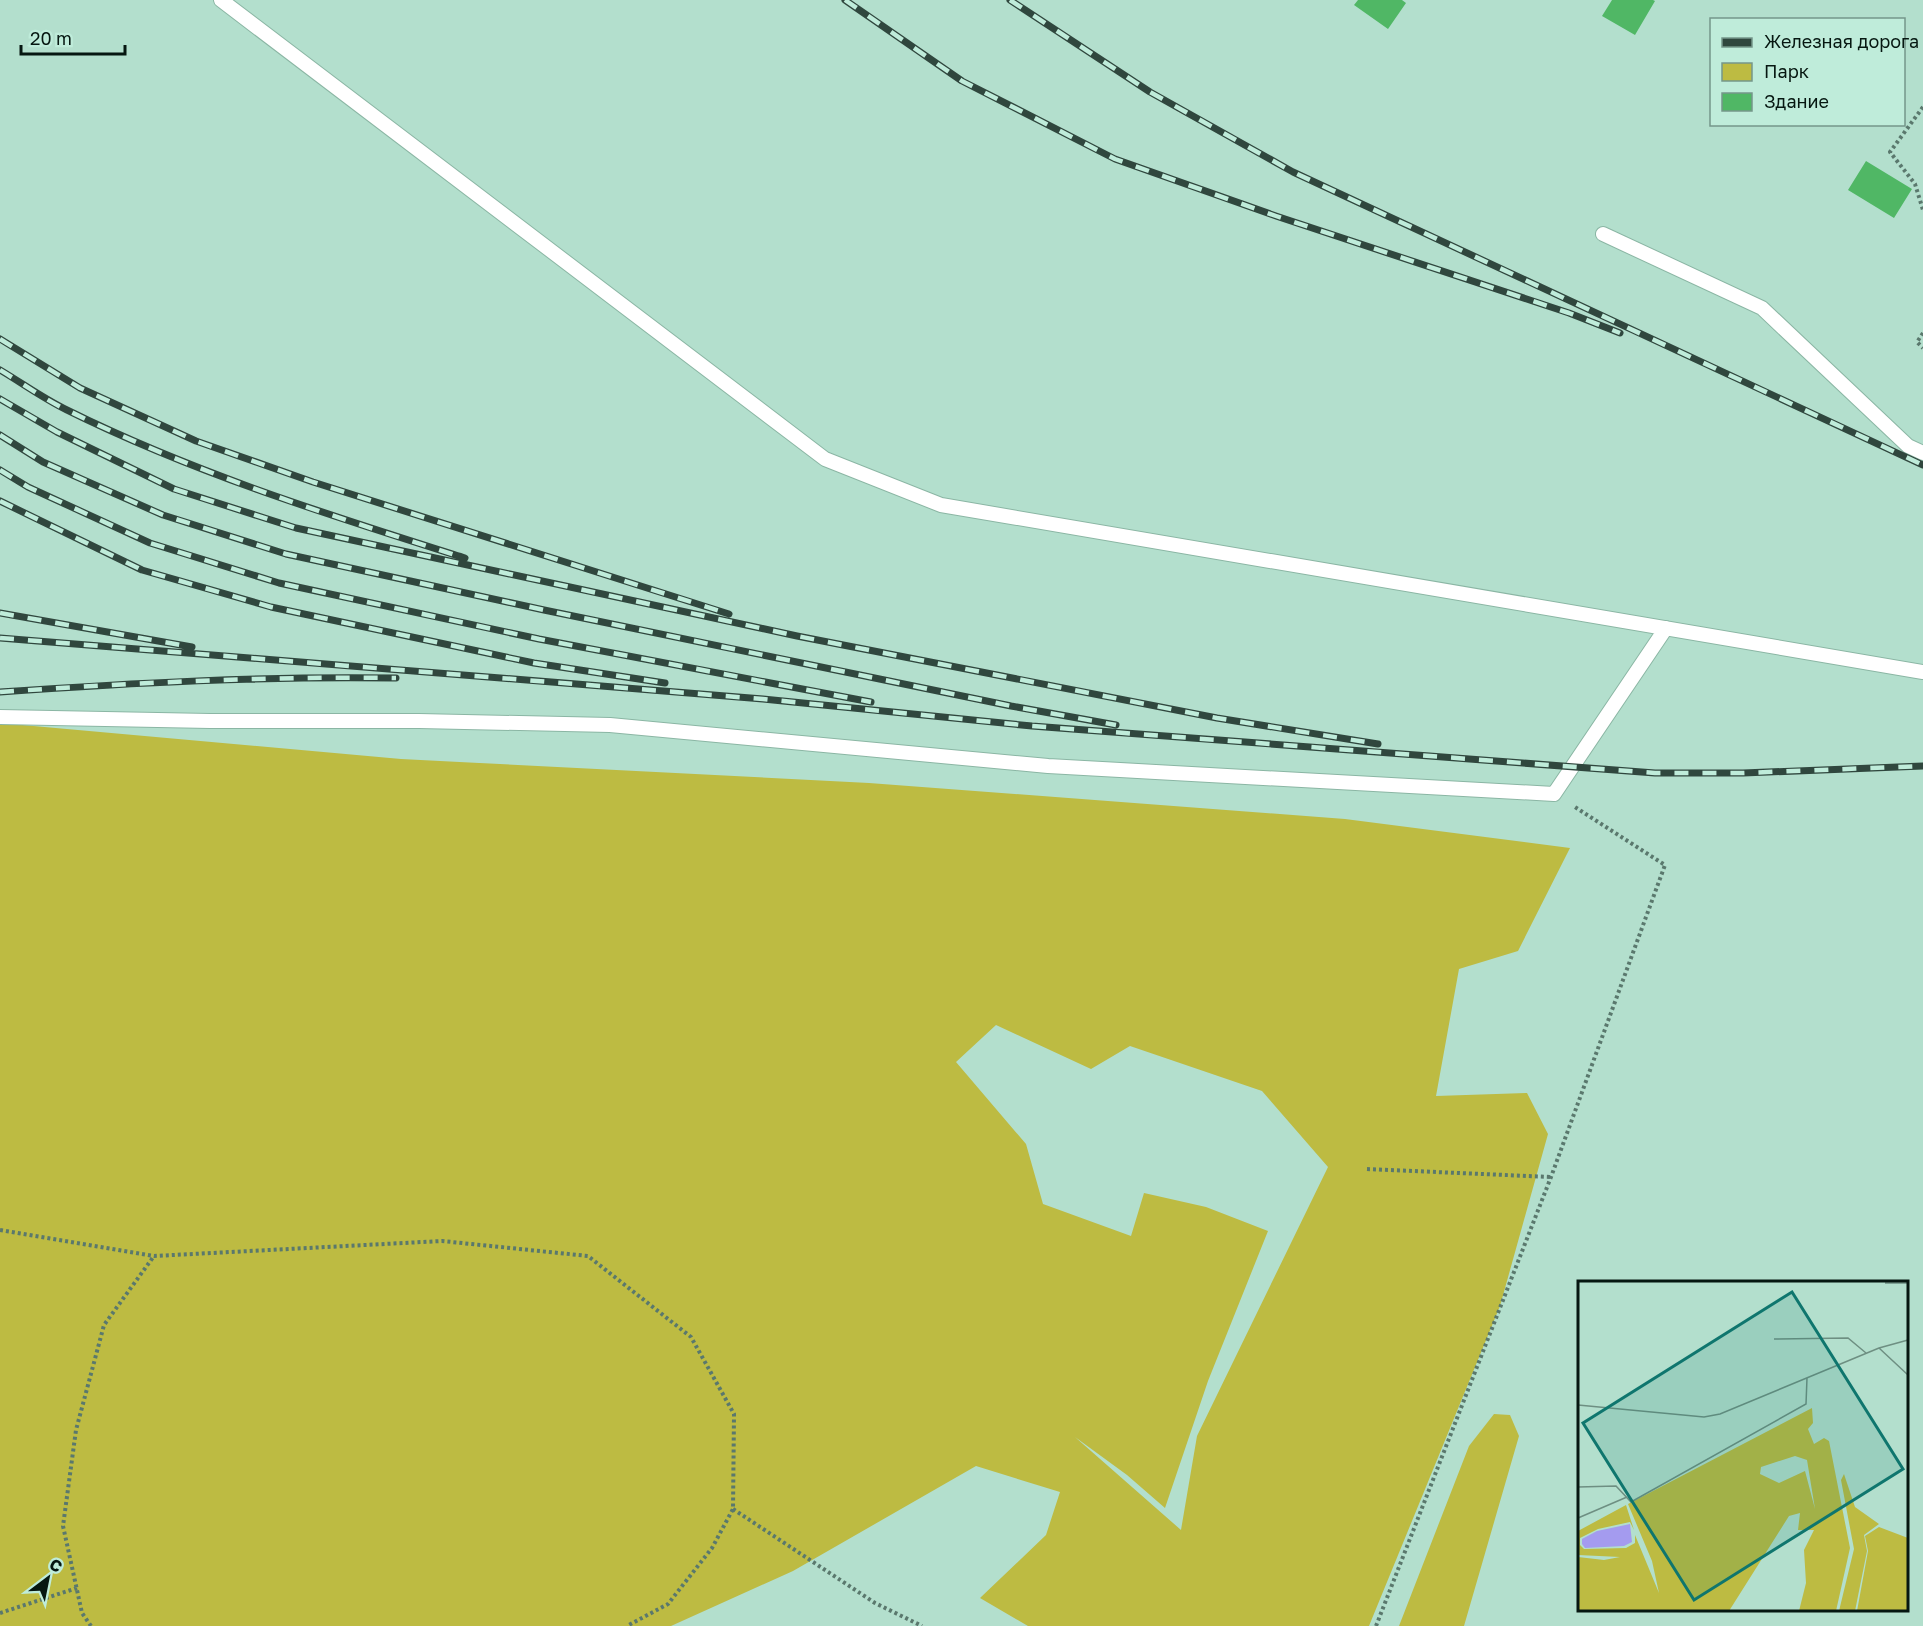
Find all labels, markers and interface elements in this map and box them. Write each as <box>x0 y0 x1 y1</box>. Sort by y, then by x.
scale bar <box>21 18 124 56</box>
legend <box>1710 18 1905 126</box>
text: 20 m <box>30 27 72 49</box>
text: Железная дорога <box>1764 30 1919 52</box>
text: Парк <box>1764 60 1809 82</box>
text: Здание <box>1764 90 1829 112</box>
inset map <box>1578 1281 1908 1611</box>
north arrow <box>18 1548 78 1608</box>
text: С <box>46 1554 66 1577</box>

